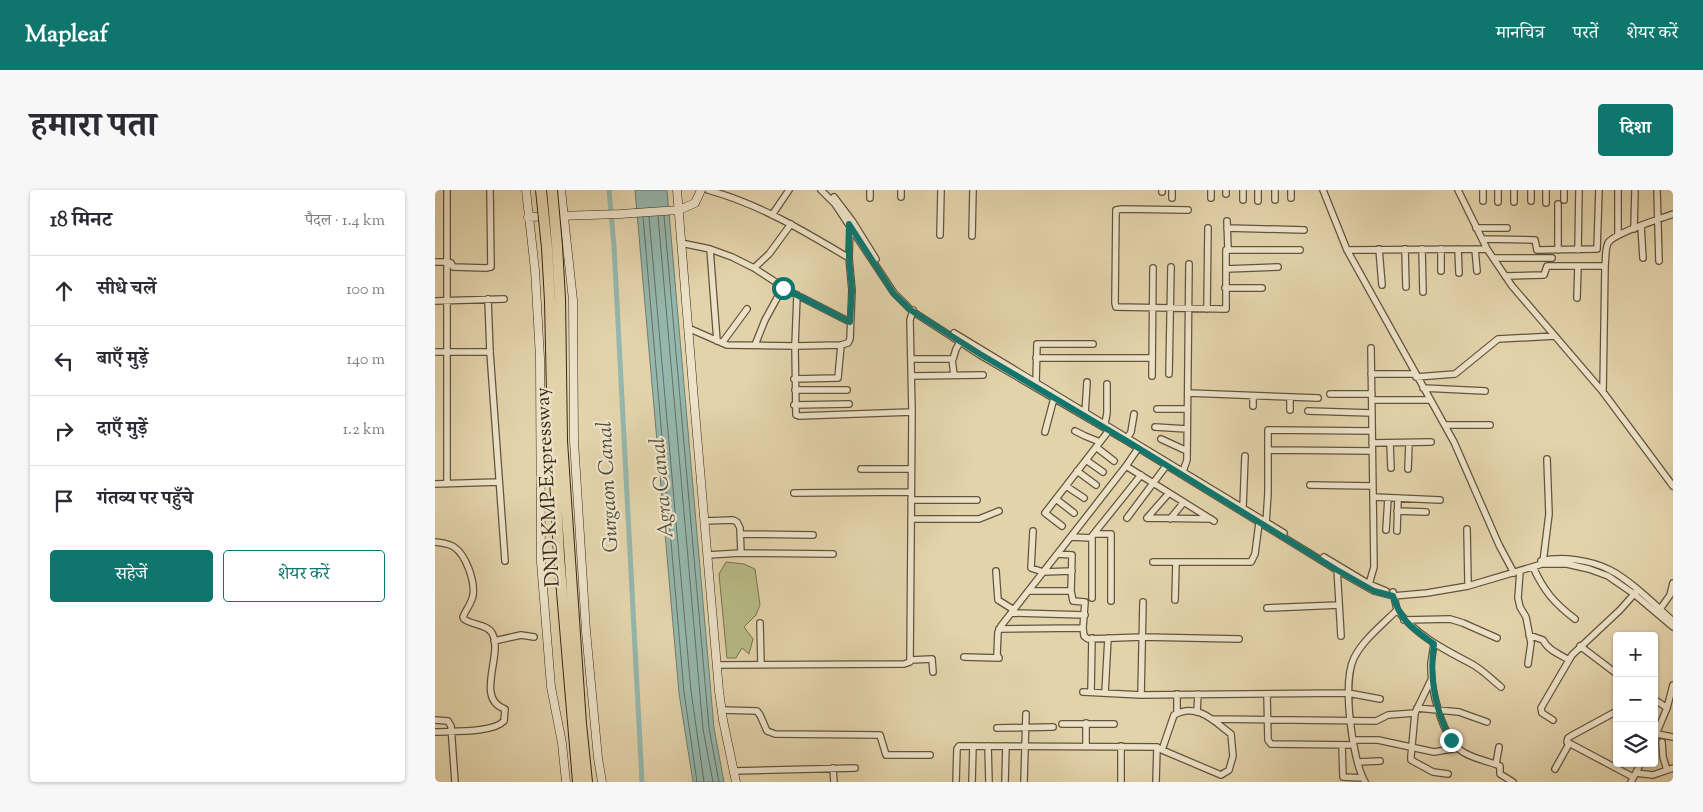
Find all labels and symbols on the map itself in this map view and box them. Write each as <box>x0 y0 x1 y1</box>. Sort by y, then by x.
route start <box>772 277 795 300</box>
street label: DND KMP Expressway <box>529 386 569 588</box>
water label: Gurgaon Canal <box>591 421 627 553</box>
water label: Agra Canal <box>644 436 682 540</box>
route end <box>1440 729 1463 752</box>

